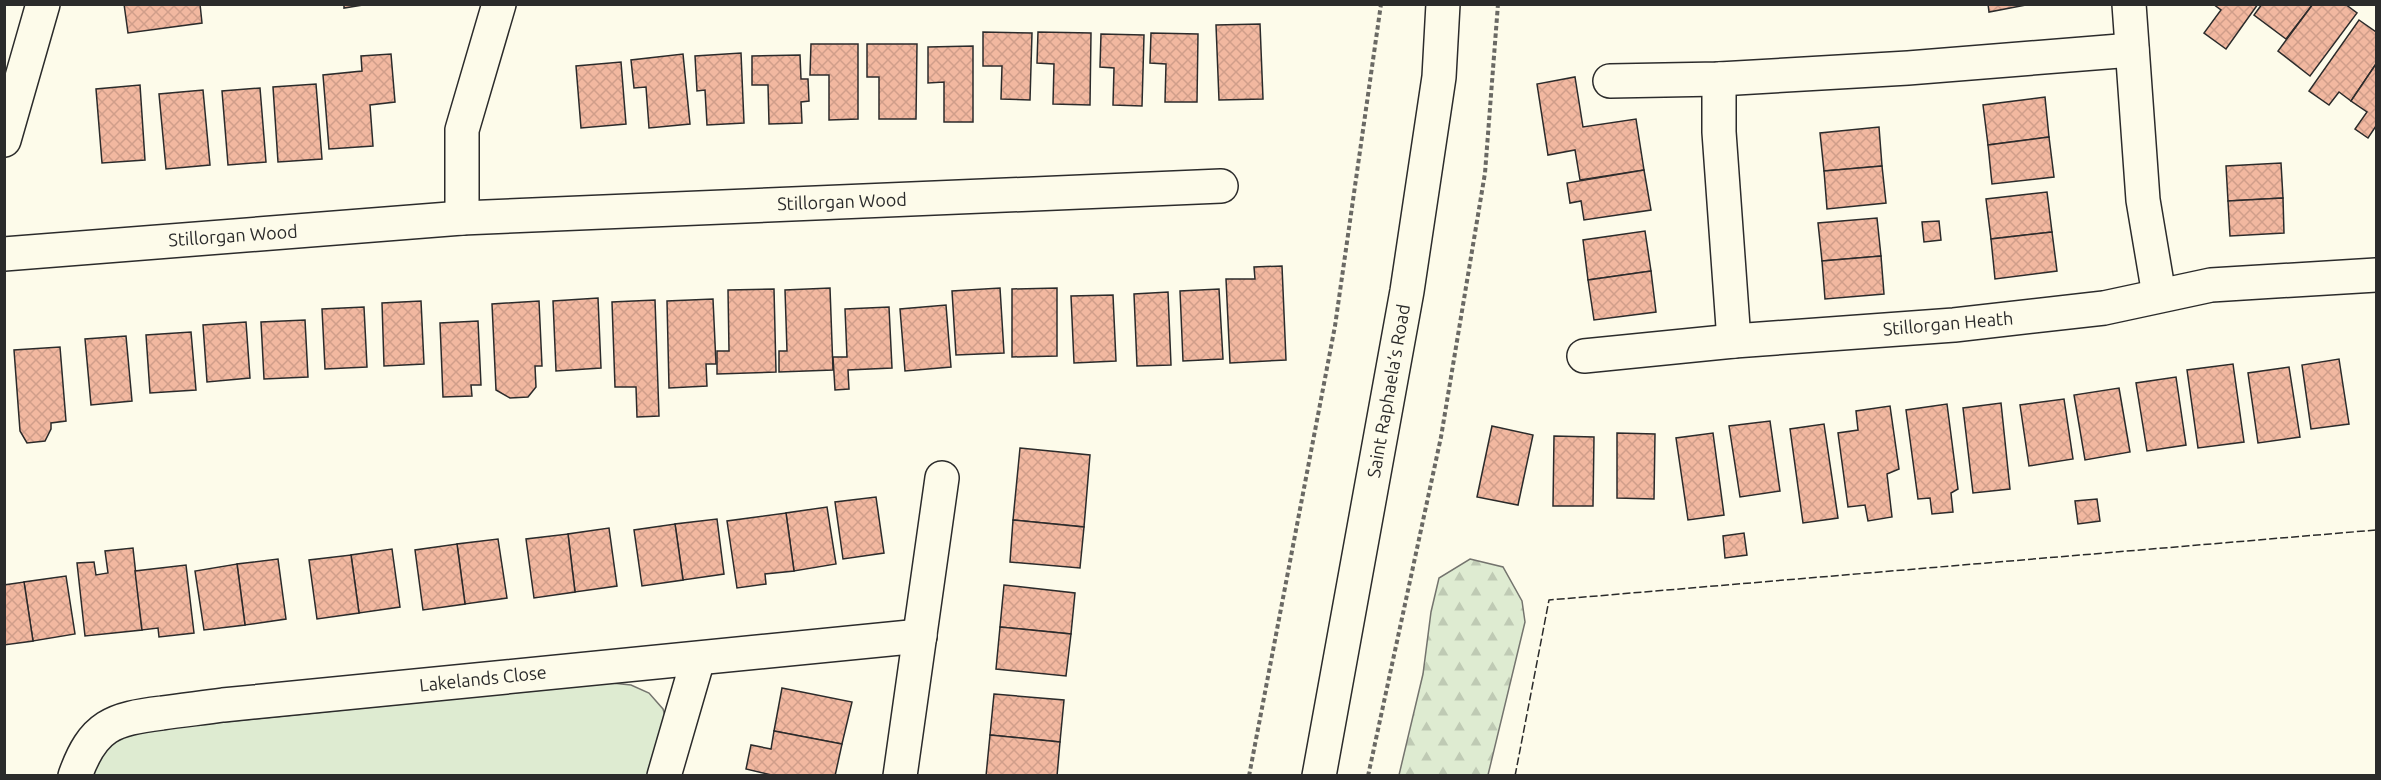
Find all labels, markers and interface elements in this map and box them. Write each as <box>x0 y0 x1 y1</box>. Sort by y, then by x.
street label: Stillorgan Wood <box>777 189 907 213</box>
street label: Stillorgan Wood <box>168 221 298 249</box>
street label: Saint Raphaela’s Road <box>1363 302 1413 479</box>
street label: Stillorgan Heath <box>1882 307 2014 339</box>
street label: Lakelands Close <box>418 661 548 695</box>

